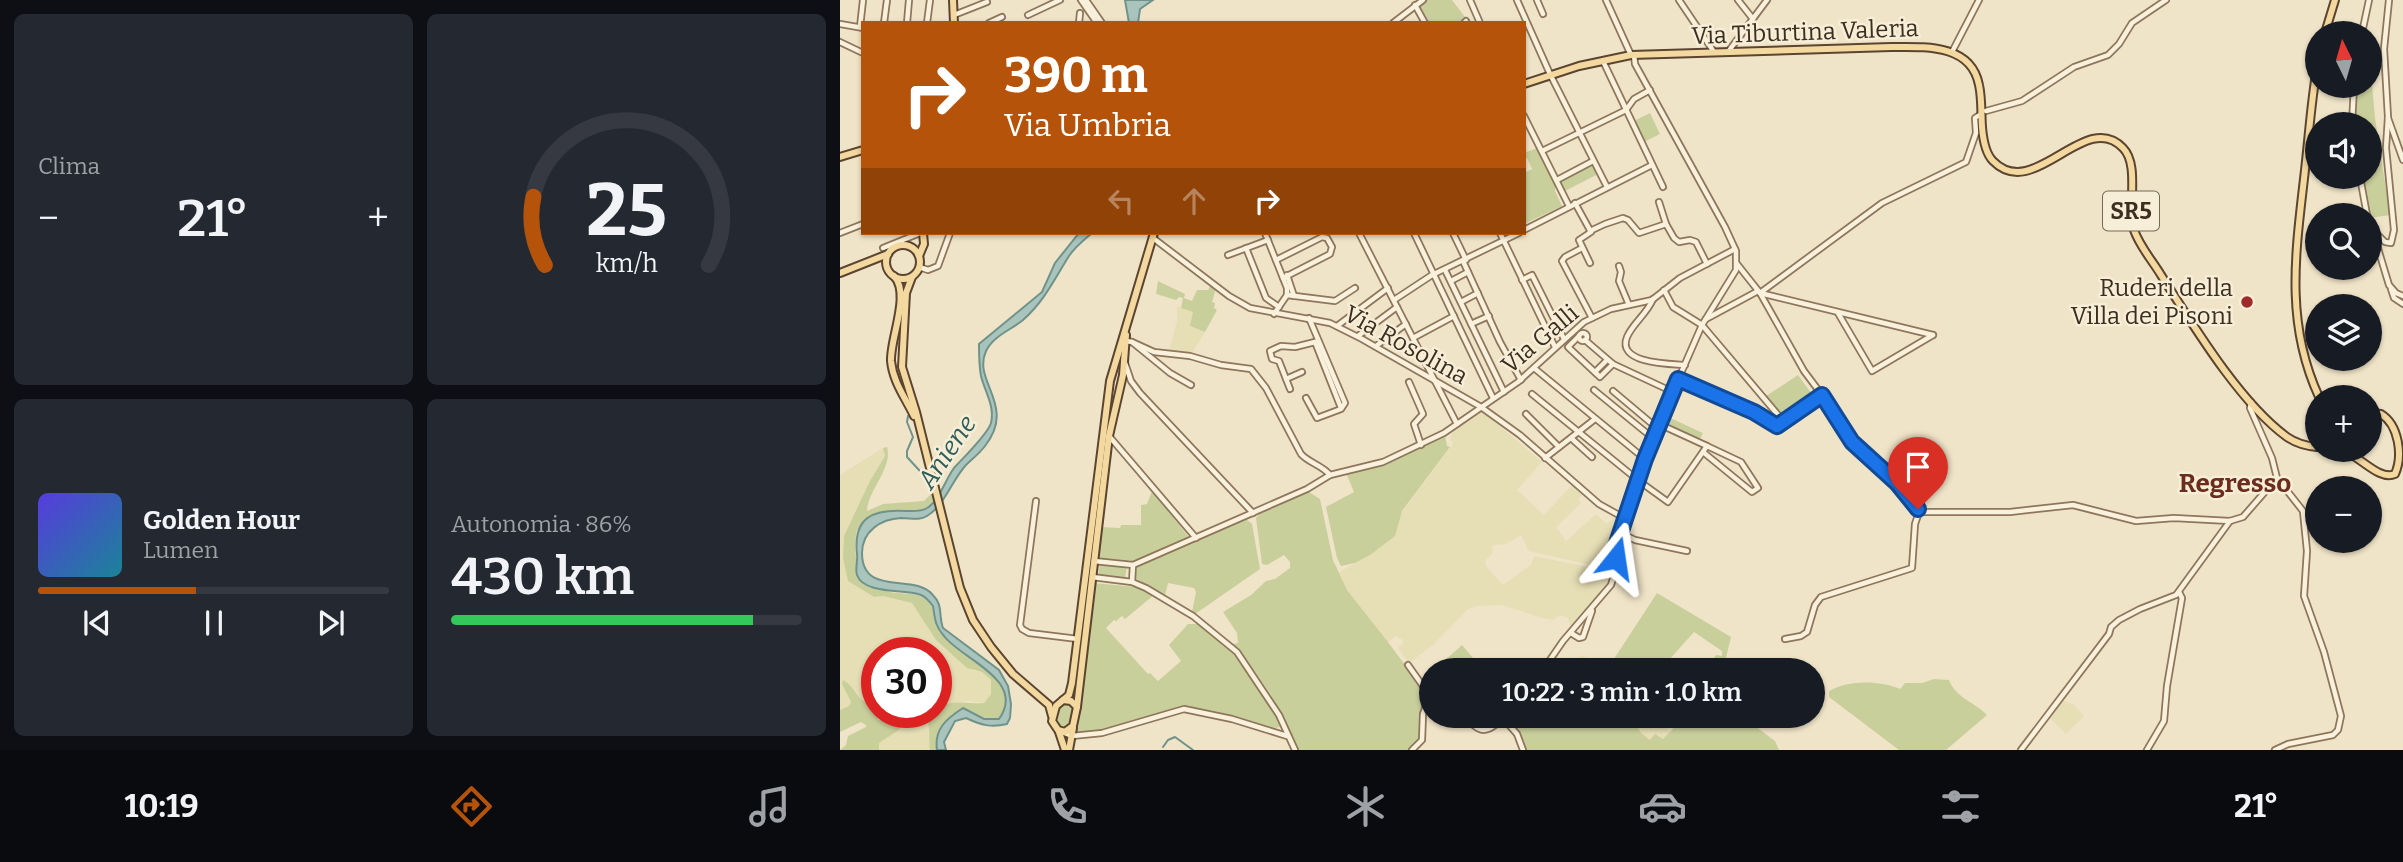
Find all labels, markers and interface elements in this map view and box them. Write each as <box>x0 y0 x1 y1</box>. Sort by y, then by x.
street label: Via Tiburtina Valeria <box>1691 14 1919 50</box>
north arrow <box>2305 21 2382 98</box>
map controls <box>2305 21 2382 553</box>
text: 390 m <box>1004 46 1148 105</box>
icon: right <box>889 49 980 140</box>
text: Via Umbria <box>1004 106 1171 144</box>
button: sound <box>2305 112 2382 189</box>
text: Clima <box>38 152 100 180</box>
text: 25 <box>586 168 667 255</box>
icon: left <box>1102 182 1140 220</box>
icon: ahead <box>1175 182 1213 220</box>
icon: right <box>1248 182 1286 220</box>
text: 21° <box>177 187 249 250</box>
road number: SR5 <box>2103 192 2159 230</box>
text: − <box>38 195 59 241</box>
text: + <box>367 195 389 241</box>
button: search <box>2305 203 2382 280</box>
text: km/h <box>596 249 658 279</box>
place label: Ruderi della Villa dei Pisoni <box>2071 274 2233 330</box>
marker: Ruderi della Villa dei Pisoni <box>2239 294 2255 310</box>
button: layers <box>2305 294 2382 371</box>
street label: Via Galli <box>1496 299 1584 379</box>
street label: Via Rosolina <box>1339 300 1473 390</box>
button: + <box>2305 385 2382 462</box>
water label: Aniene <box>911 409 983 495</box>
pin <box>1888 437 1948 509</box>
icon: arrive <box>1899 448 1937 486</box>
district label: Regresso <box>2179 468 2291 499</box>
button: − <box>2305 476 2382 553</box>
text: Golden Hour <box>143 505 300 536</box>
text: Autonomia · 86% <box>451 510 632 538</box>
position arrow <box>1579 521 1653 595</box>
text: Lumen <box>143 536 219 564</box>
text: 430 km <box>451 545 634 608</box>
icon: previous <box>78 604 116 642</box>
icon: pause <box>195 604 233 642</box>
icon: next <box>312 604 350 642</box>
speed limit sign: 30 <box>861 637 952 728</box>
text: 10:22 · 3 min · 1.0 km <box>1502 677 1742 708</box>
icon: directions <box>447 782 496 831</box>
icon: music <box>745 782 794 831</box>
icon: phone <box>1043 782 1092 831</box>
icon: climate <box>1341 782 1390 831</box>
icon: car <box>1638 782 1687 831</box>
icon: filters <box>1936 782 1985 831</box>
text: 10:19 <box>124 787 199 825</box>
text: 21° <box>2234 787 2279 825</box>

